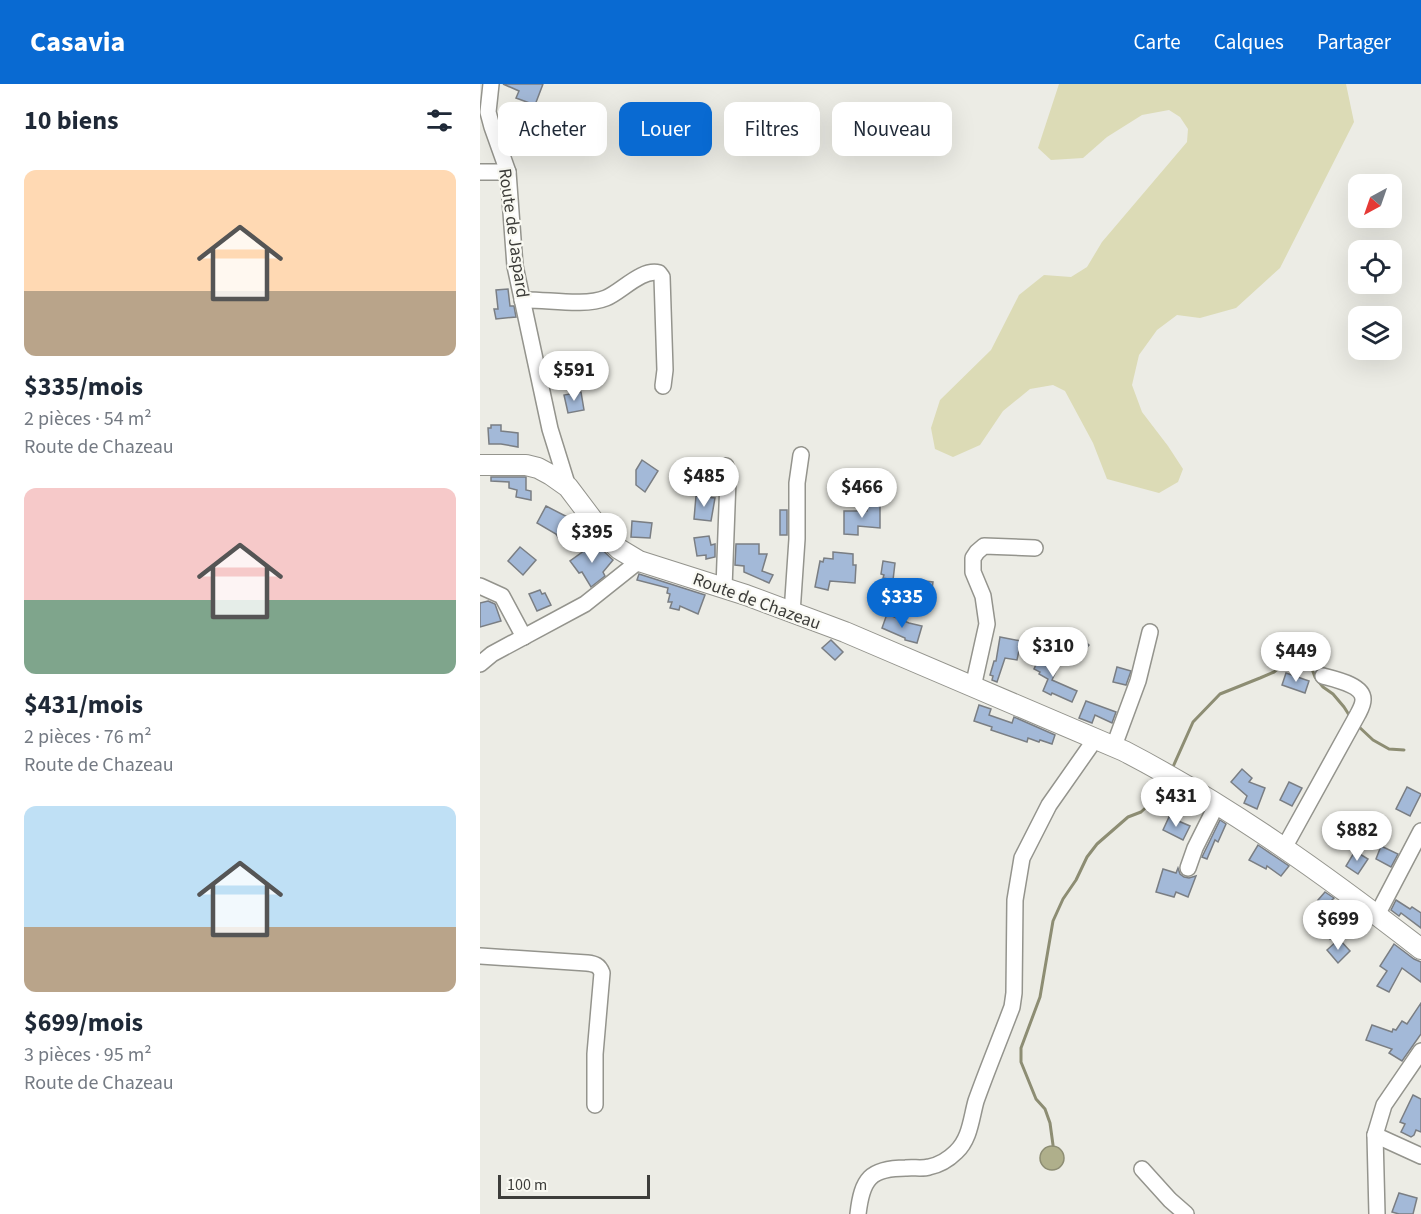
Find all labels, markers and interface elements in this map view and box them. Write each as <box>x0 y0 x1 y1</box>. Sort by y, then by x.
text: Casavia <box>30 22 125 62</box>
text: Carte <box>1134 27 1181 57</box>
text: Calques <box>1214 27 1284 57</box>
text: Partager <box>1317 27 1391 57</box>
text: 10 biens <box>24 102 119 139</box>
chip: Acheter <box>498 102 607 156</box>
chip: Louer <box>619 102 712 156</box>
chip: Filtres <box>724 102 820 156</box>
chip: Nouveau <box>832 102 952 156</box>
icon: filters <box>423 104 456 137</box>
street label: Route de Jaspard <box>492 167 535 299</box>
north arrow <box>1348 174 1402 228</box>
map controls <box>1348 174 1402 360</box>
icon: home <box>186 209 294 317</box>
button: locate <box>1348 240 1402 294</box>
button: layers <box>1348 306 1402 360</box>
pin: $591 <box>538 351 610 402</box>
text: $591 <box>553 356 595 384</box>
text: $335/mois <box>24 368 143 405</box>
text: 2 pièces · 54 m² <box>24 405 152 433</box>
text: Route de Chazeau <box>24 433 174 461</box>
pin: $485 <box>668 457 740 508</box>
text: $485 <box>683 462 725 490</box>
pin: $466 <box>826 468 898 519</box>
text: $466 <box>841 473 883 501</box>
pin: $395 <box>556 513 628 564</box>
text: $395 <box>571 518 613 546</box>
icon: home <box>186 527 294 635</box>
street label: Route de Chazeau <box>689 567 824 636</box>
pin: $335 <box>866 578 938 629</box>
text: $335 <box>881 583 923 611</box>
pin: $310 <box>1017 627 1089 678</box>
text: $310 <box>1032 632 1074 660</box>
pin: $449 <box>1260 632 1332 683</box>
text: $449 <box>1275 637 1317 665</box>
text: $431/mois <box>24 686 143 723</box>
text: 2 pièces · 76 m² <box>24 723 152 751</box>
text: Route de Chazeau <box>24 751 174 779</box>
pin: $431 <box>1140 777 1212 828</box>
text: $431 <box>1155 782 1197 810</box>
pin: $882 <box>1321 811 1393 862</box>
text: $882 <box>1336 816 1378 844</box>
icon: home <box>186 845 294 953</box>
pin: $699 <box>1302 900 1374 951</box>
text: $699 <box>1317 905 1359 933</box>
text: $699/mois <box>24 1004 143 1041</box>
text: 3 pièces · 95 m² <box>24 1041 152 1069</box>
text: Route de Chazeau <box>24 1069 174 1097</box>
scale bar <box>498 1172 650 1200</box>
text: 100 m <box>507 1174 547 1196</box>

